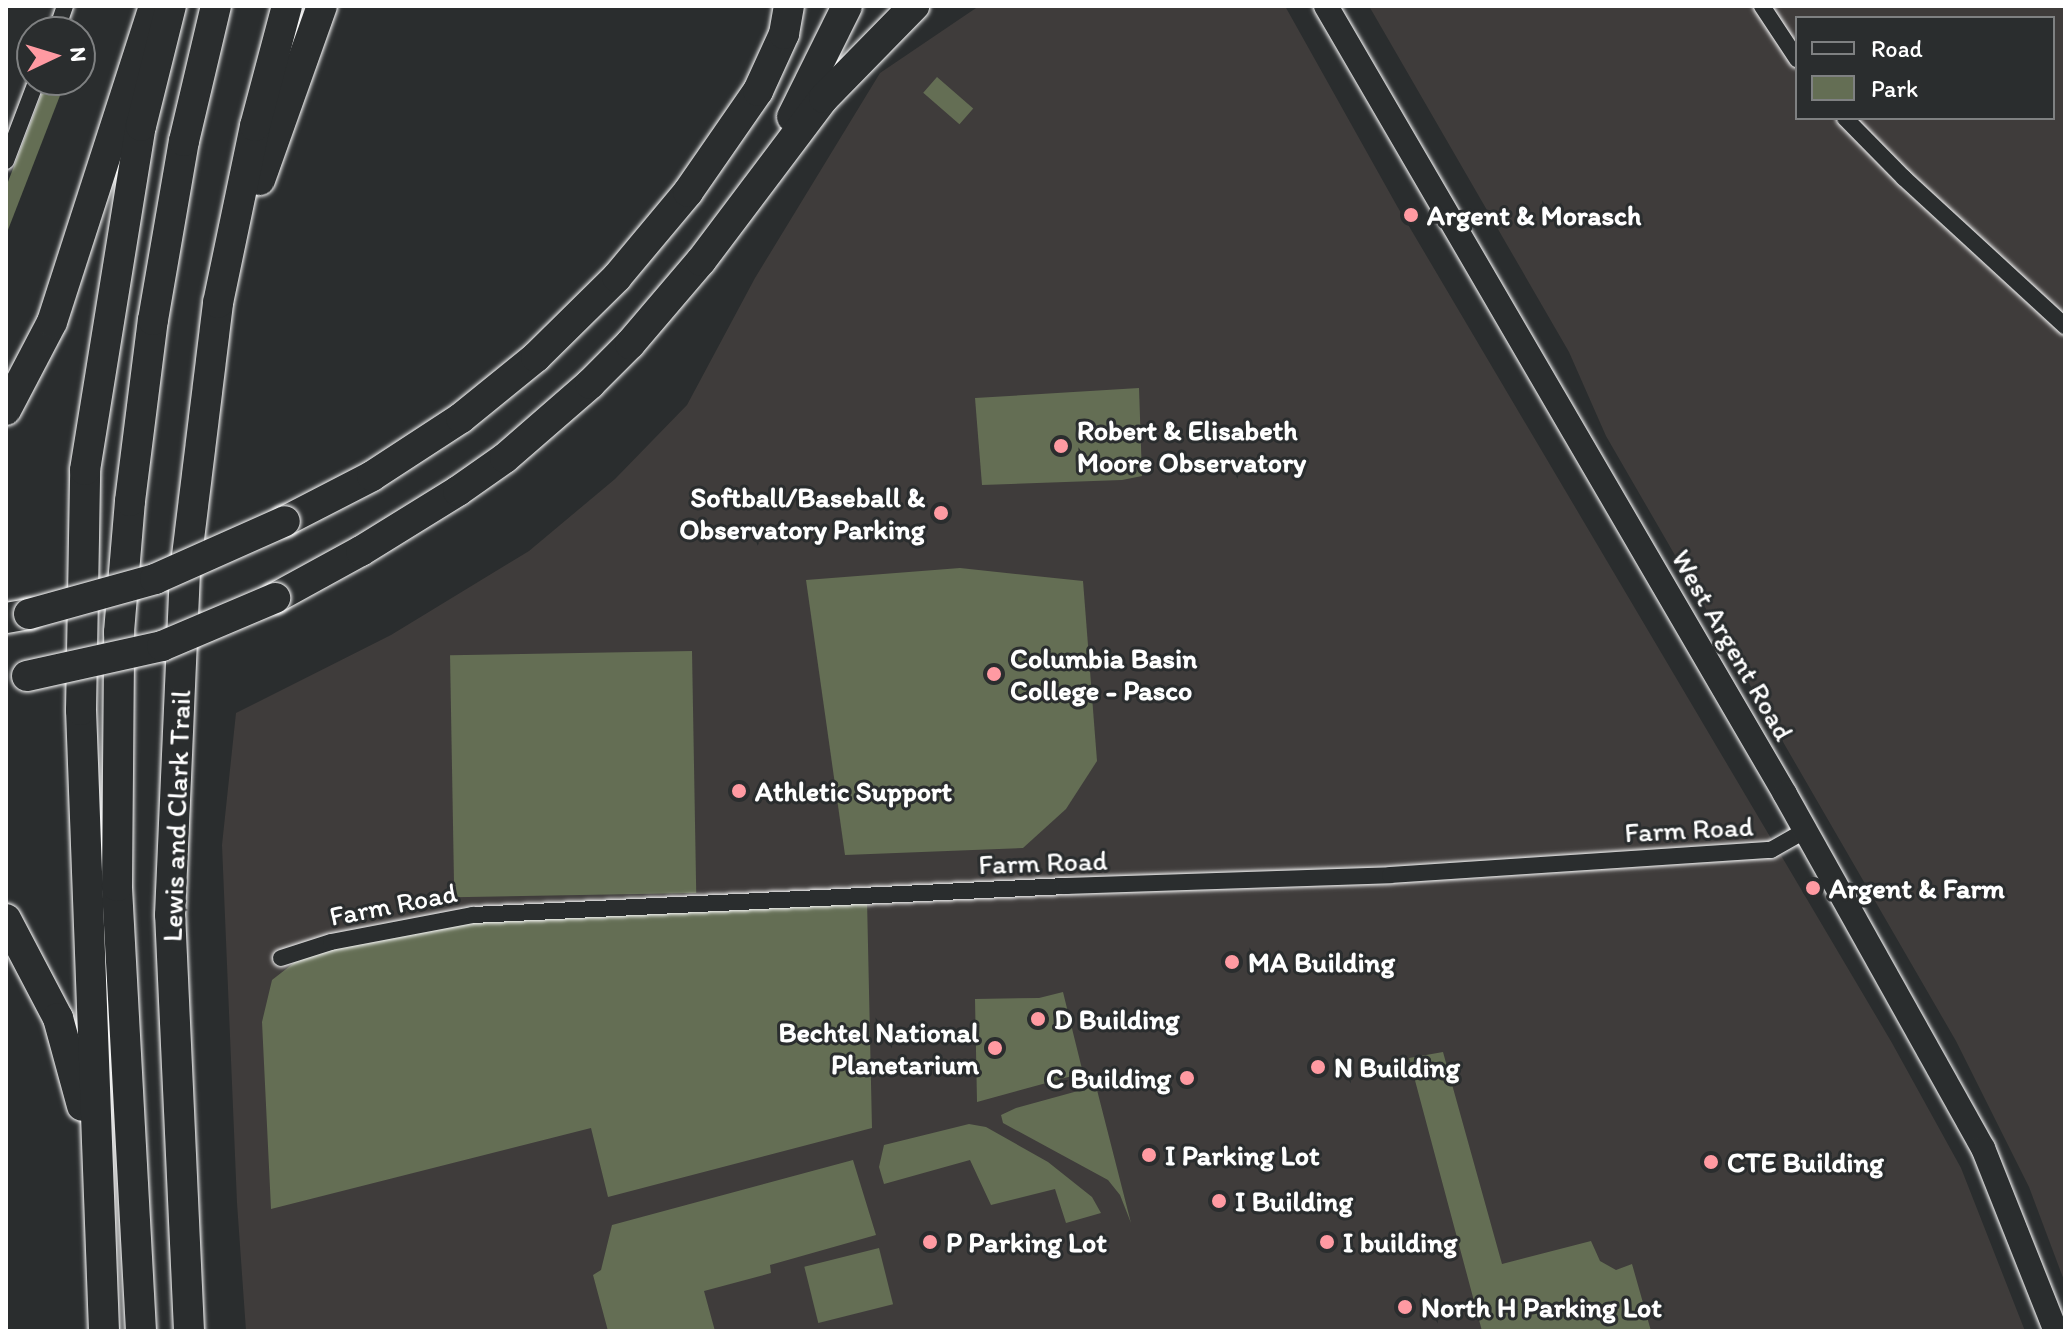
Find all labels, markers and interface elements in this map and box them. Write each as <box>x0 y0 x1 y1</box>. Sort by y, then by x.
north arrow <box>16 16 96 96</box>
legend <box>1795 16 2055 120</box>
text: Road <box>1871 34 1923 63</box>
text: N <box>64 46 92 63</box>
text: Park <box>1871 74 1918 103</box>
place label: Argent & Morasch <box>1427 198 1643 232</box>
marker: Argent & Morasch <box>1402 206 1420 224</box>
place label: Robert & Elisabeth Moore Observatory <box>1077 413 1306 479</box>
marker: Robert & Elisabeth Moore Observatory <box>1052 437 1070 455</box>
place label: Softball/Baseball & Observatory Parking <box>679 480 925 546</box>
marker: Softball/Baseball & Observatory Parking <box>932 504 950 522</box>
street label: West Argent Road <box>1665 543 1801 747</box>
place label: Columbia Basin College - Pasco <box>1010 641 1198 707</box>
marker: Columbia Basin College - Pasco <box>985 665 1003 683</box>
street label: Lewis and Clark Trail <box>155 690 197 942</box>
place label: Athletic Support <box>755 774 951 808</box>
marker: Athletic Support <box>730 782 748 800</box>
street label: Farm Road <box>1624 809 1754 849</box>
street label: Farm Road <box>978 843 1108 881</box>
place label: Argent & Farm <box>1829 871 2004 905</box>
street label: Farm Road <box>327 875 459 933</box>
marker: Argent & Farm <box>1804 879 1822 897</box>
place label: MA Building <box>1248 945 1395 979</box>
marker: MA Building <box>1223 953 1241 971</box>
place label: D Building <box>1054 1002 1180 1036</box>
marker: D Building <box>1029 1010 1047 1028</box>
place label: Bechtel National Planetarium <box>779 1015 979 1081</box>
marker: Bechtel National Planetarium <box>986 1039 1004 1057</box>
place label: N Building <box>1334 1050 1460 1084</box>
marker: N Building <box>1309 1058 1327 1076</box>
place label: C Building <box>1046 1061 1171 1095</box>
marker: C Building <box>1178 1069 1196 1087</box>
place label: I Parking Lot <box>1165 1138 1319 1172</box>
place label: CTE Building <box>1727 1145 1883 1179</box>
marker: I Parking Lot <box>1140 1146 1158 1164</box>
marker: CTE Building <box>1702 1153 1720 1171</box>
place label: I Building <box>1235 1184 1353 1218</box>
marker: I Building <box>1210 1192 1228 1210</box>
place label: P Parking Lot <box>946 1225 1106 1259</box>
place label: I building <box>1343 1225 1457 1259</box>
marker: P Parking Lot <box>921 1233 939 1251</box>
marker: I building <box>1318 1233 1336 1251</box>
place label: North H Parking Lot <box>1421 1290 1660 1324</box>
marker: North H Parking Lot <box>1396 1298 1414 1316</box>

